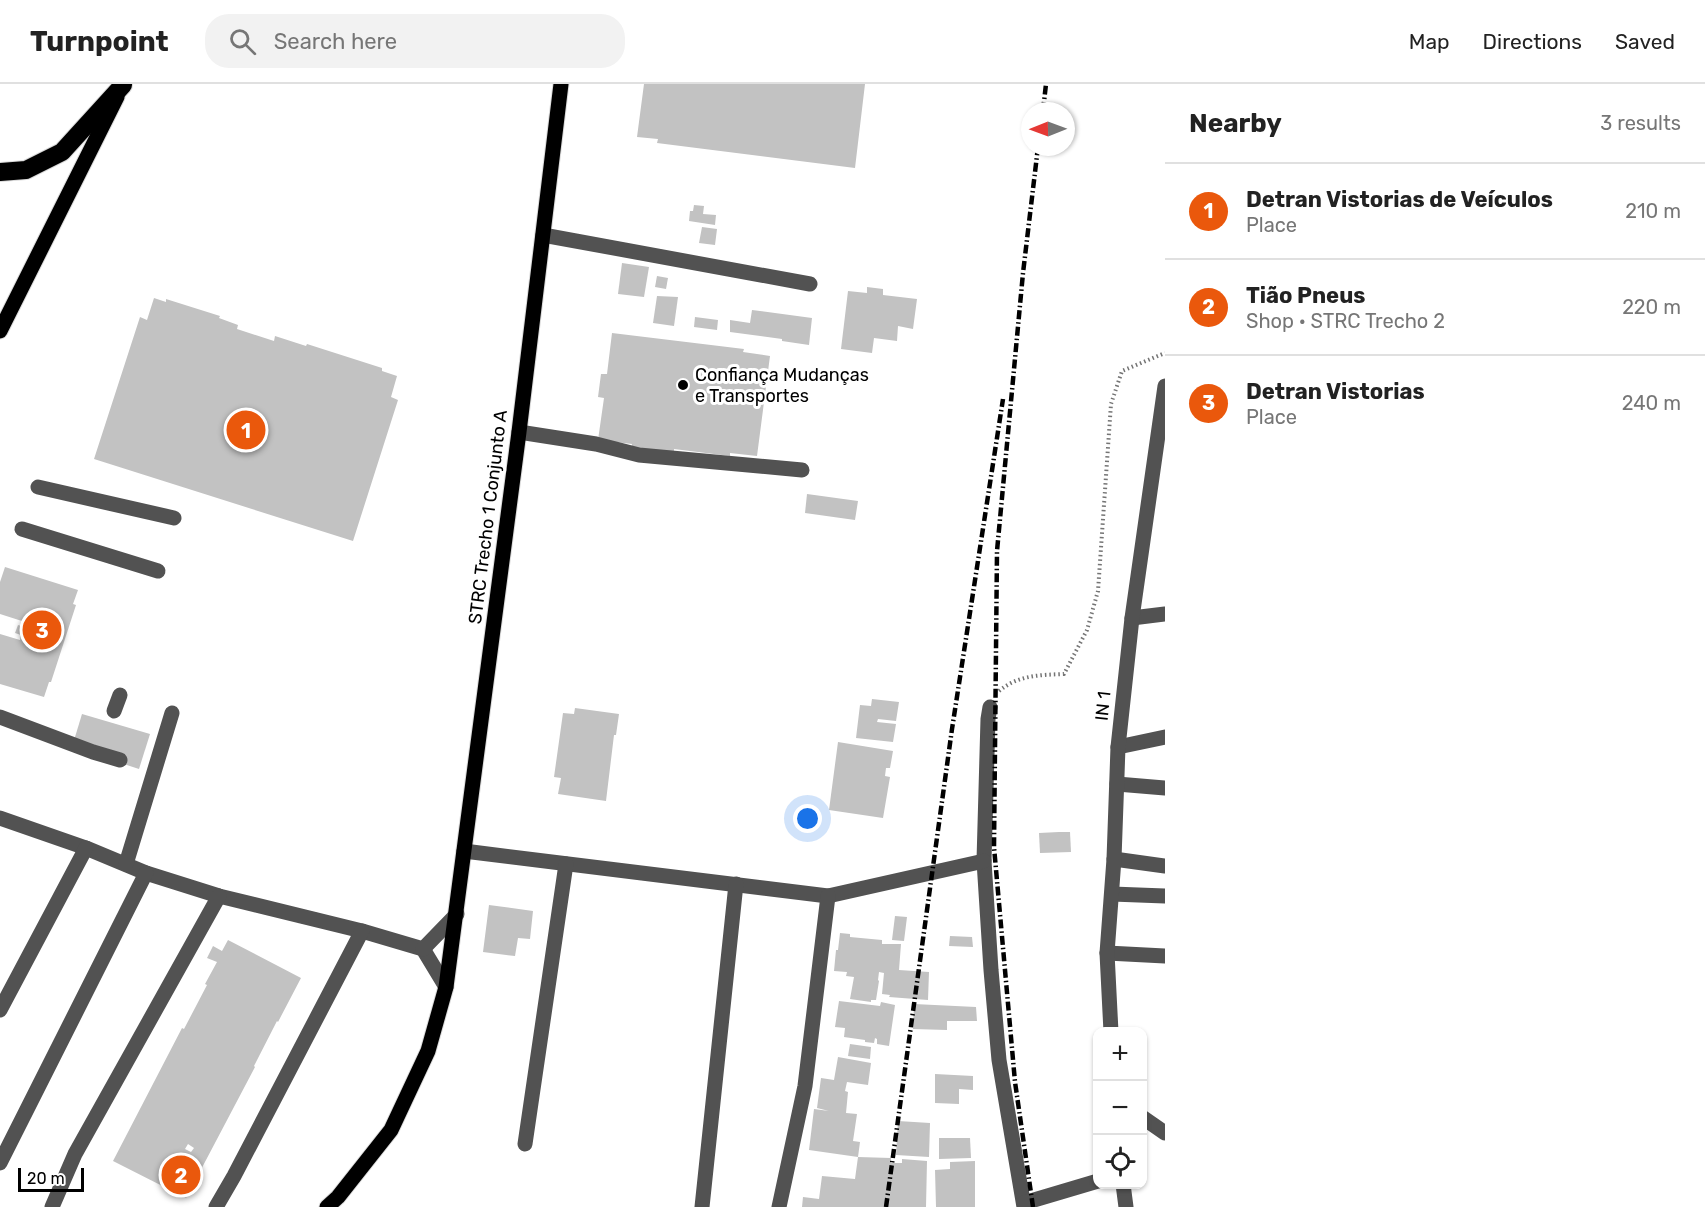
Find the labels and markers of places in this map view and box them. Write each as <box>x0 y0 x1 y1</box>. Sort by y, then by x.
place label: Confiança Mudanças e Transportes <box>695 364 869 407</box>
marker: Confiança Mudanças e Transportes <box>676 378 690 392</box>
pin: 1 <box>226 408 266 452</box>
pin: 3 <box>22 608 62 652</box>
pin: 2 <box>162 1152 201 1198</box>

